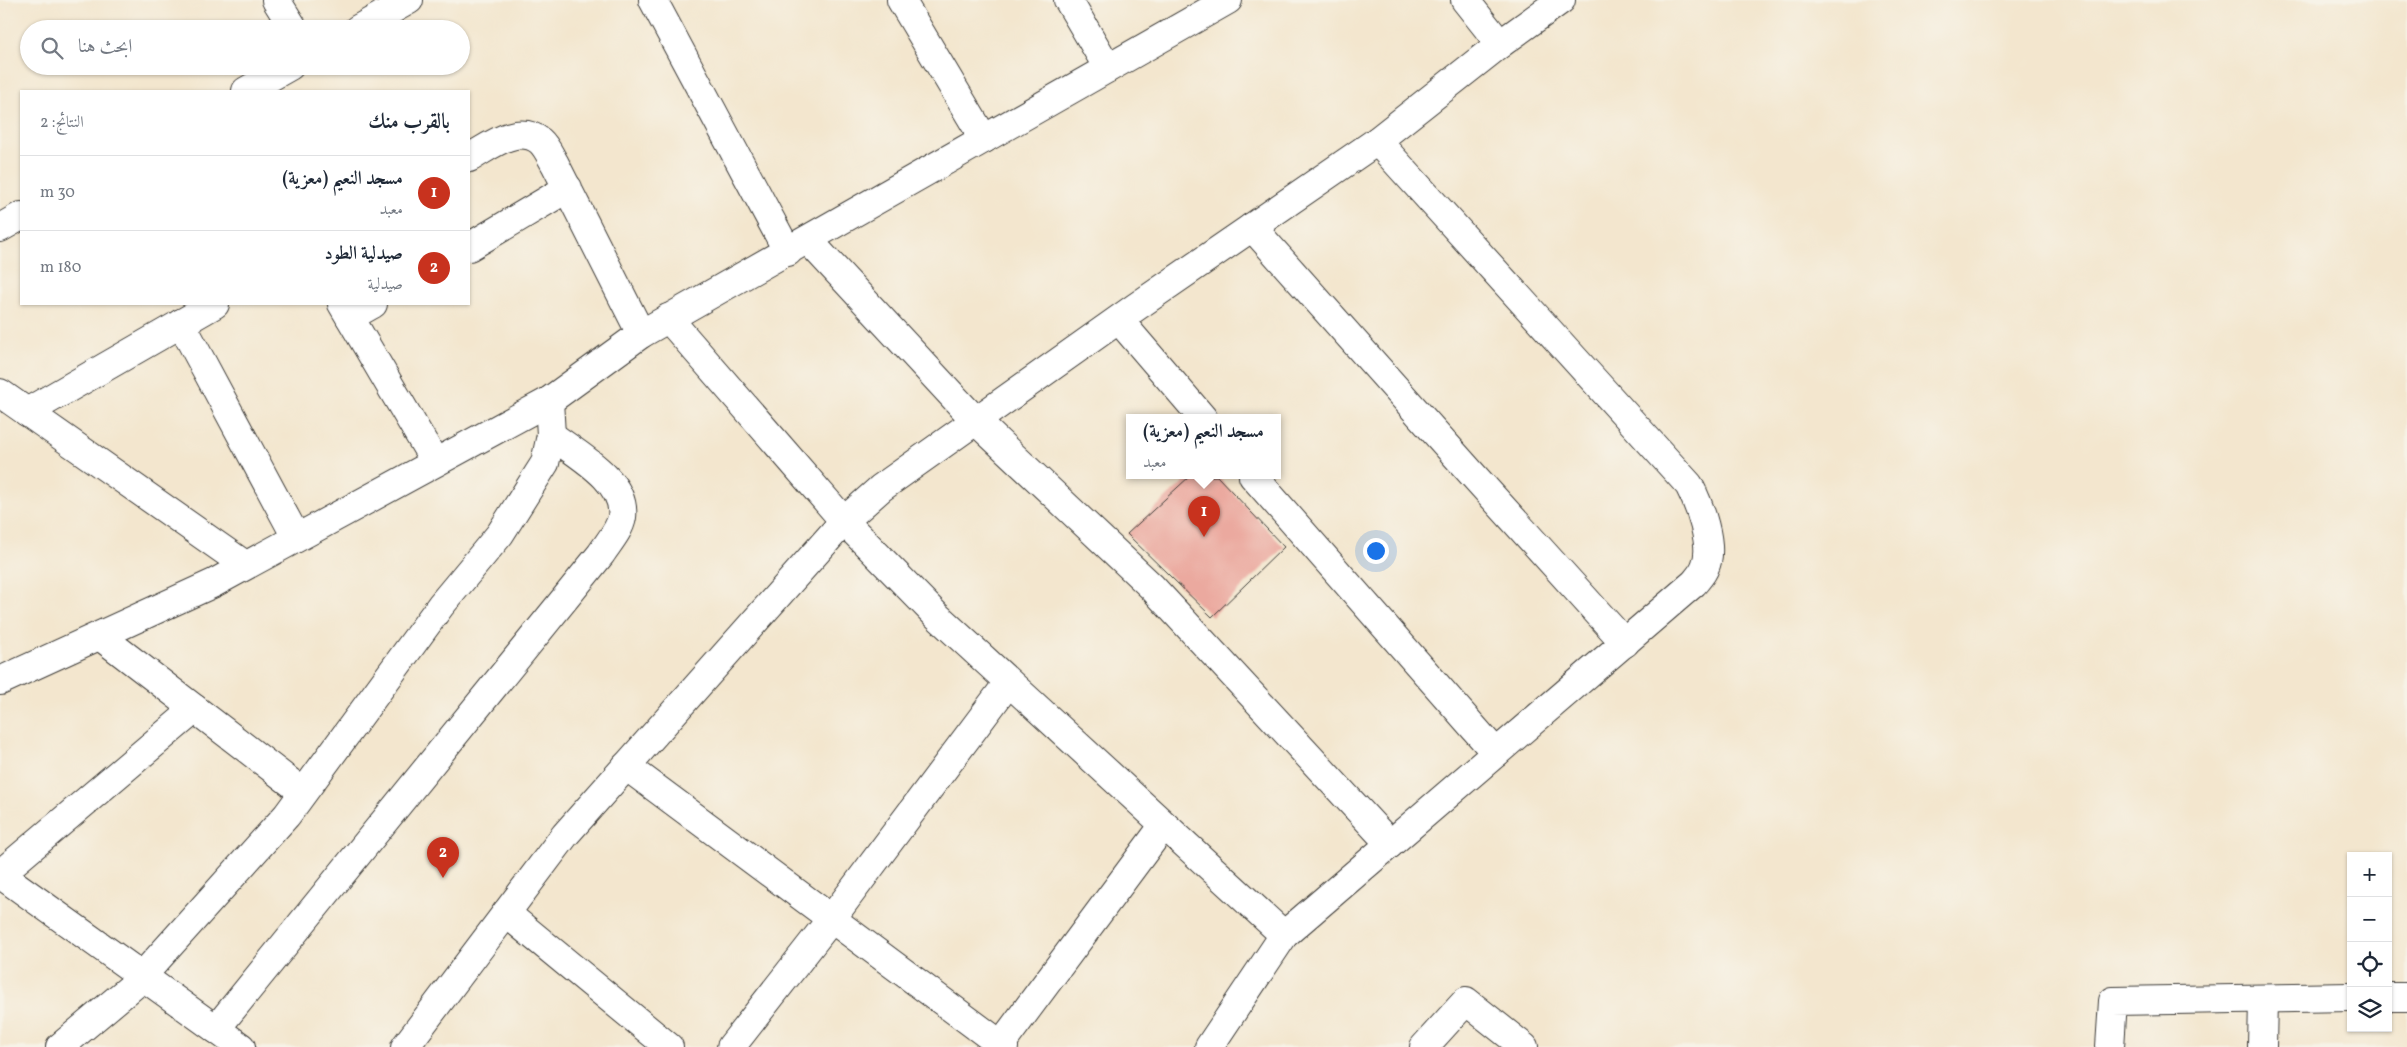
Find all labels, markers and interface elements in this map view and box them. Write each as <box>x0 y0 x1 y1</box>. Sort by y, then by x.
search box <box>20 20 470 75</box>
icon: search <box>38 34 66 62</box>
text: ابحث هنا <box>78 34 132 60</box>
text: بالقرب منك <box>368 108 450 137</box>
text: النتائج: 2 <box>40 112 84 134</box>
text: مسجد النعيم (معزية) <box>282 166 403 192</box>
text: 30 m <box>40 182 75 204</box>
text: 1 <box>431 182 437 204</box>
text: معبد <box>379 199 403 221</box>
text: صيدلية الطود <box>324 241 403 267</box>
text: 180 m <box>40 257 81 279</box>
text: 2 <box>430 257 438 279</box>
text: صيدلية <box>368 274 403 296</box>
popup <box>1126 414 1281 479</box>
text: مسجد النعيم (معزية) <box>1143 419 1264 445</box>
text: معبد <box>1143 452 1167 474</box>
pin: 1 <box>1188 496 1220 537</box>
your location <box>1363 538 1389 564</box>
pin: 2 <box>427 837 459 878</box>
map controls <box>2347 852 2392 1032</box>
button: + <box>2347 852 2392 897</box>
button: − <box>2347 897 2392 942</box>
button: locate <box>2347 942 2392 987</box>
button: layers <box>2347 987 2392 1032</box>

